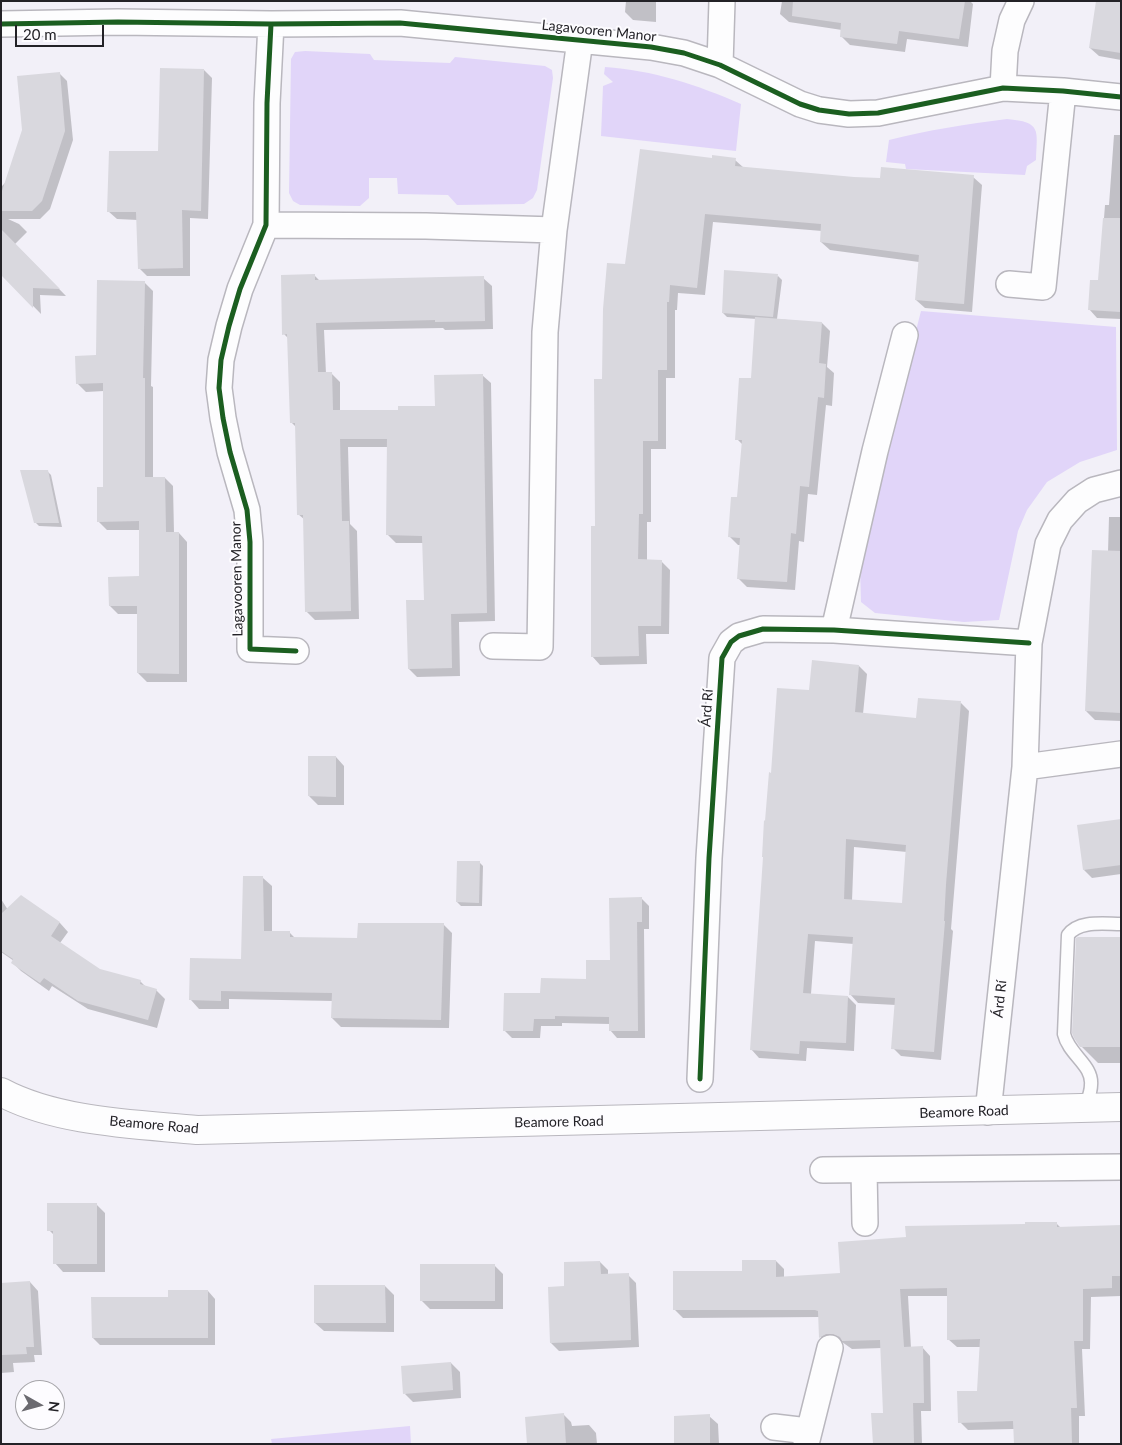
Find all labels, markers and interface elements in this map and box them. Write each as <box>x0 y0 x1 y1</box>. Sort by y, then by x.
scale bar <box>18 15 106 47</box>
street label: Lagavooren Manor <box>541 17 657 45</box>
text: 20 m <box>23 25 57 43</box>
street label: Lagavooren Manor <box>228 521 246 637</box>
street label: Árd Rí <box>697 689 717 727</box>
street label: Árd Rí <box>990 979 1010 1019</box>
street label: Beamore Road <box>919 1102 1009 1122</box>
street label: Beamore Road <box>109 1113 199 1137</box>
street label: Beamore Road <box>514 1113 604 1131</box>
north arrow <box>15 1380 65 1430</box>
text: N <box>45 1400 63 1413</box>

